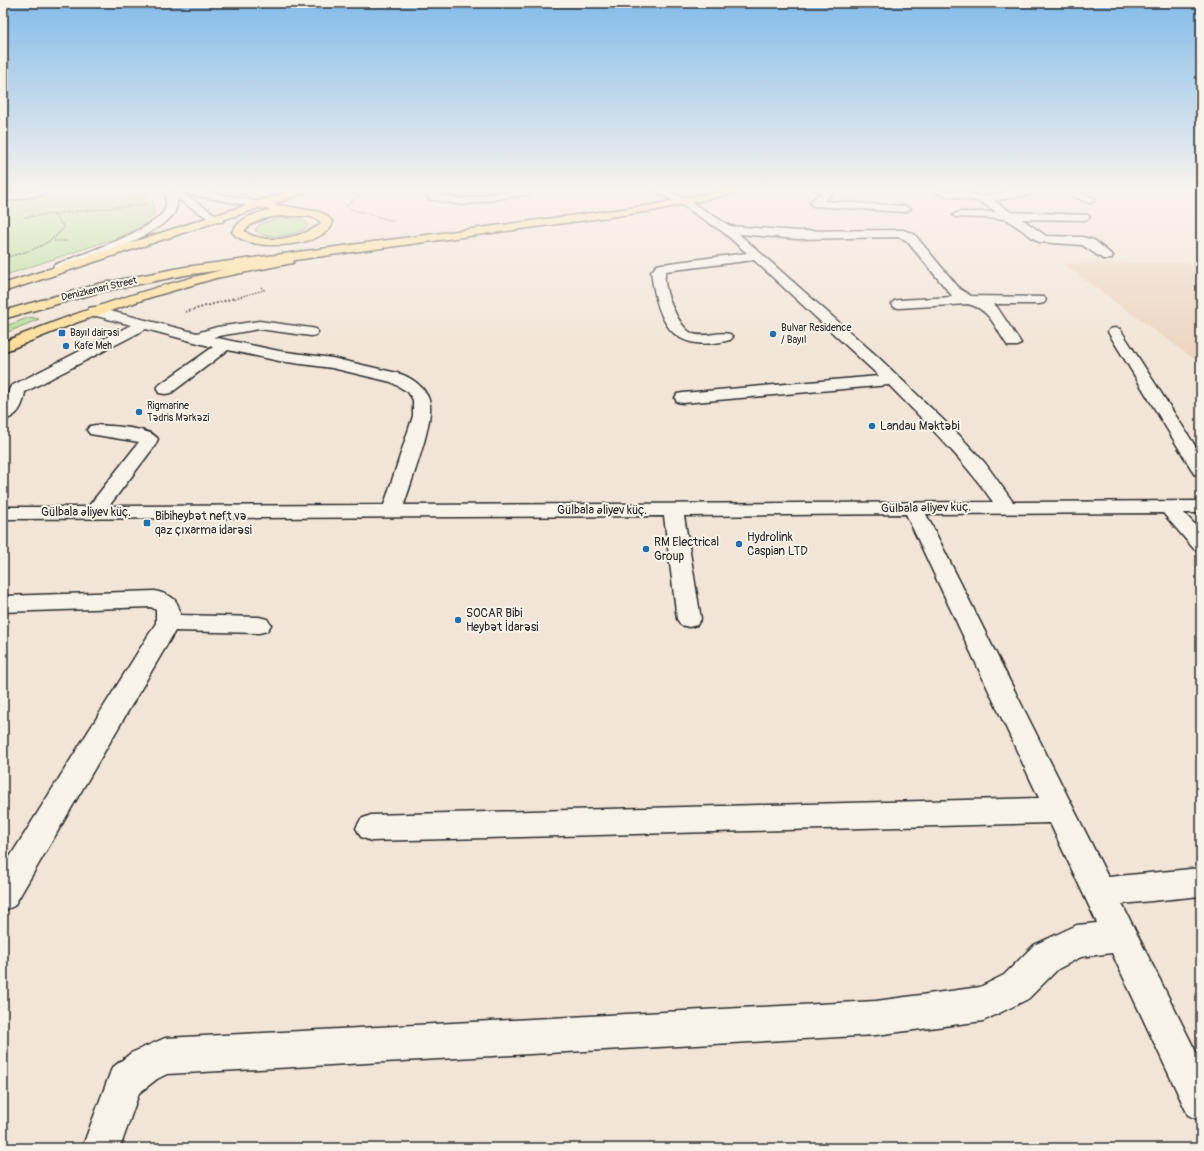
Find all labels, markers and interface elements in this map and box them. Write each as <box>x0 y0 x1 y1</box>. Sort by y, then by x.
street label: Denizkenari Street <box>60 274 139 304</box>
place label: Bulvar Residence / Bayıl <box>781 322 851 346</box>
place label: Bayıl dairəsi <box>70 327 119 339</box>
marker: Bayıl dairəsi <box>57 328 67 338</box>
marker: Bulvar Residence / Bayıl <box>768 329 778 339</box>
place label: Kafe Meh <box>74 340 112 352</box>
marker: Kafe Meh <box>61 341 71 351</box>
place label: Rigmarine Tədris Mərkəzi <box>147 400 210 424</box>
marker: Rigmarine Tədris Mərkəzi <box>134 407 144 417</box>
place label: Landau Məktəbi <box>880 419 960 434</box>
marker: Landau Məktəbi <box>867 421 877 431</box>
street label: Gülbala Əliyev küç. <box>881 500 971 516</box>
street label: Gülbala Əliyev küç. <box>557 503 647 518</box>
street label: Gülbala Əliyev küç. <box>41 505 131 520</box>
place label: Bibiheybət neft və qaz çıxarma idarəsi <box>155 509 252 538</box>
marker: Bibiheybət neft və qaz çıxarma idarəsi <box>142 518 152 528</box>
place label: Hydrolink Caspian LTD <box>747 530 808 559</box>
place label: RM Electrical Group <box>654 535 719 564</box>
marker: Hydrolink Caspian LTD <box>734 539 744 549</box>
marker: RM Electrical Group <box>641 544 651 554</box>
place label: SOCAR Bibi Heybət İdarəsi <box>466 606 539 635</box>
marker: SOCAR Bibi Heybət İdarəsi <box>453 615 463 625</box>

